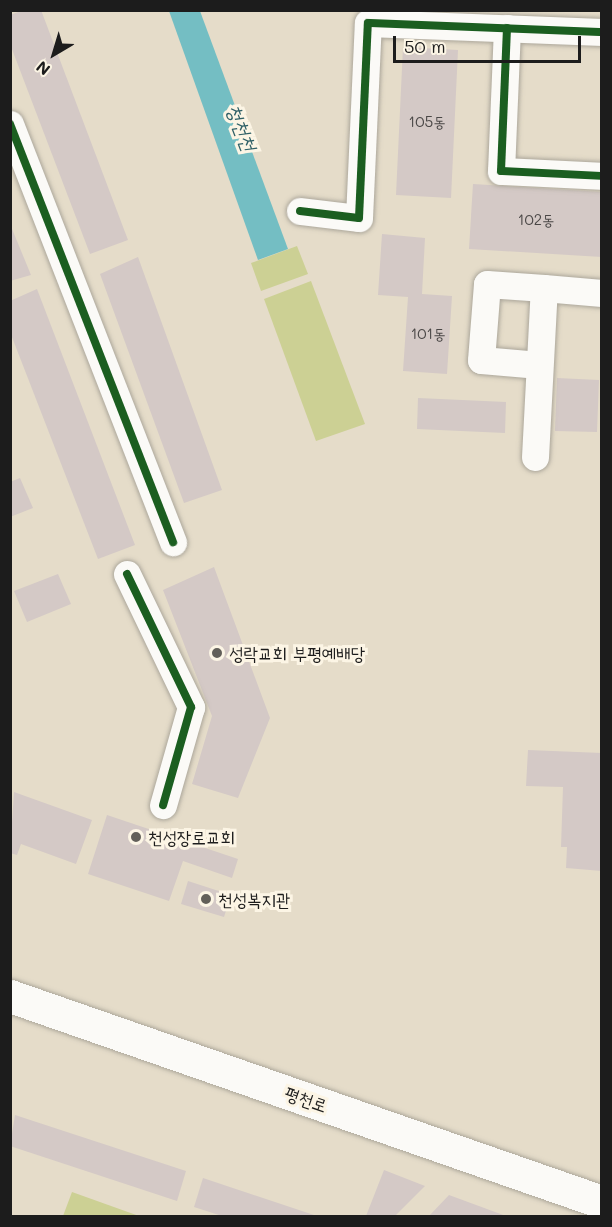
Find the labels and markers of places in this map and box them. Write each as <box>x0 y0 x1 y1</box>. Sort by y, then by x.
place label: 성락교회 부평예배당 <box>229 642 365 664</box>
marker: 성락교회 부평예배당 <box>210 646 224 660</box>
place label: 천성장로교회 <box>148 826 235 848</box>
marker: 천성장로교회 <box>129 830 143 844</box>
place label: 천성복지관 <box>218 888 290 910</box>
marker: 천성복지관 <box>199 892 213 906</box>

